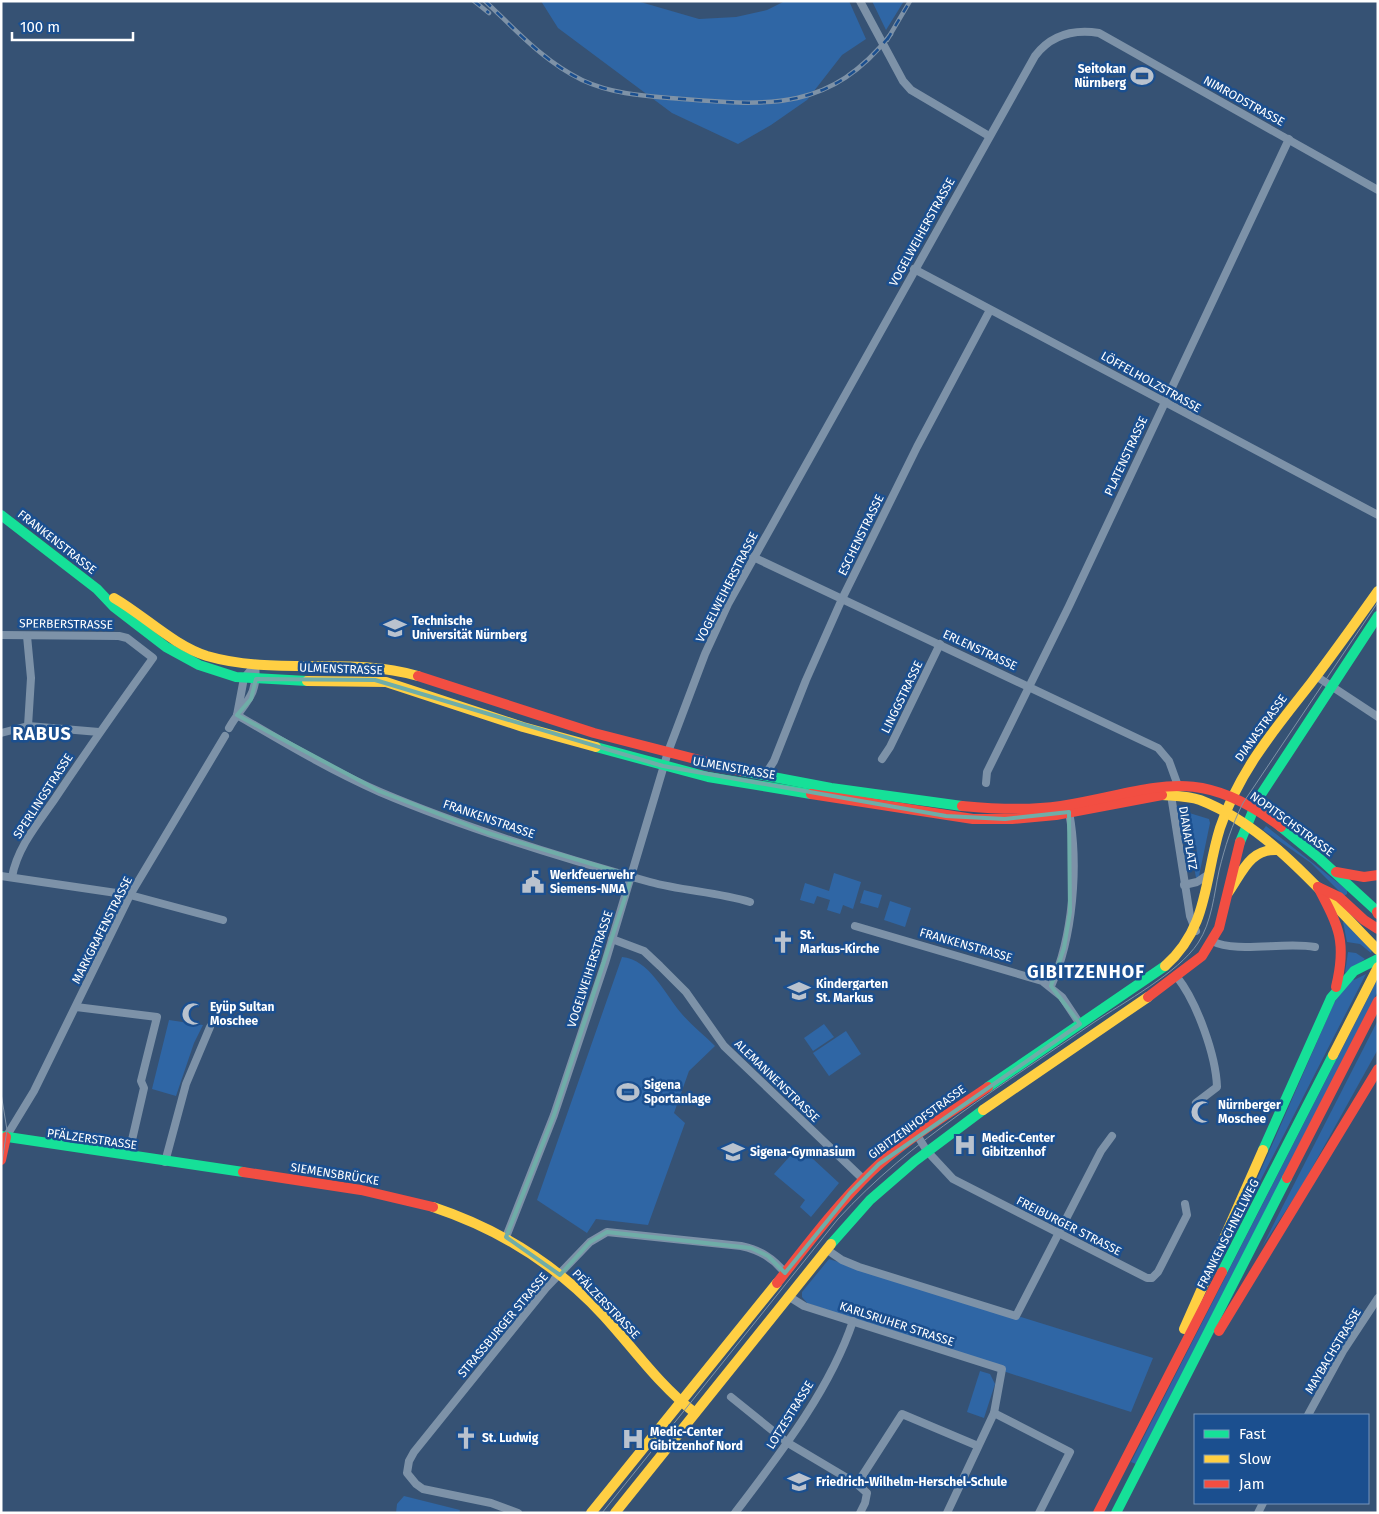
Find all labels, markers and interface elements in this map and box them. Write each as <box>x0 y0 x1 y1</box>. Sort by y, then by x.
scale bar <box>12 10 134 42</box>
text: 100 m <box>20 18 60 36</box>
place label: Seitokan Nürnberg <box>1074 62 1126 90</box>
sports icon: Seitokan Nürnberg <box>1129 63 1155 89</box>
street label: NIMRODSTRASSE <box>1201 73 1287 129</box>
street label: VOGELWEIHERSTRASSE <box>886 175 958 289</box>
street label: LÖFFELHOLZSTRASSE <box>1098 347 1205 415</box>
street label: PLATENSTRASSE <box>1101 414 1151 498</box>
street label: ESCHENSTRASSE <box>835 492 887 578</box>
street label: FRANKENSTRASSE <box>15 507 99 577</box>
street label: VOGELWEIHERSTRASSE <box>693 529 761 645</box>
place label: Technische Universität Nürnberg <box>412 614 527 642</box>
school or university icon: Technische Universität Nürnberg <box>382 615 408 641</box>
street label: SPERBERSTRASSE <box>19 616 113 632</box>
street label: ERLENSTRASSE <box>941 627 1019 673</box>
street label: LINGGSTRASSE <box>878 658 926 736</box>
street label: ULMENSTRASSE <box>299 661 383 677</box>
street label: DIANASTRASSE <box>1232 692 1290 764</box>
district label: RABUS <box>12 723 72 745</box>
street label: SPERLINGSTRASSE <box>10 751 76 841</box>
street label: ULMENSTRASSE <box>692 754 776 782</box>
street label: NOPITSCHSTRASSE <box>1247 789 1337 859</box>
street label: FRANKENSTRASSE <box>441 797 537 841</box>
street label: DIANAPLATZ <box>1176 805 1200 871</box>
place label: Werkfeuerwehr Siemens-NMA <box>550 868 635 896</box>
public building icon: Werkfeuerwehr Siemens-NMA <box>520 869 546 895</box>
street label: MARKGRAFENSTRASSE <box>69 874 135 986</box>
street label: VOGELWEIHERSTRASSE <box>564 909 616 1029</box>
street label: FRANKENSTRASSE <box>918 925 1014 965</box>
place label: St. Markus-Kirche <box>800 928 880 956</box>
church icon: St. Markus-Kirche <box>770 929 796 955</box>
district label: GIBITZENHOF <box>1027 961 1145 983</box>
place label: Kindergarten St. Markus <box>816 977 888 1005</box>
school or university icon: Kindergarten St. Markus <box>786 978 812 1004</box>
place label: Eyüp Sultan Moschee <box>210 1000 275 1028</box>
mosque icon: Eyüp Sultan Moschee <box>180 1001 206 1027</box>
street label: ALEMANNENSTRASSE <box>732 1037 822 1125</box>
place label: Sigena Sportanlage <box>644 1078 711 1106</box>
sports icon: Sigena Sportanlage <box>615 1079 641 1105</box>
street label: GIBITZENHOFSTRASSE <box>866 1082 968 1162</box>
place label: Nürnberger Moschee <box>1218 1098 1281 1126</box>
mosque icon: Nürnberger Moschee <box>1189 1099 1215 1125</box>
street label: PFÄLZERSTRASSE <box>46 1125 138 1152</box>
place label: Medic-Center Gibitzenhof <box>982 1131 1055 1159</box>
hospital icon: Medic-Center Gibitzenhof <box>952 1132 978 1158</box>
school or university icon: Sigena-Gymnasium <box>720 1139 746 1165</box>
place label: Sigena-Gymnasium <box>750 1145 855 1159</box>
street label: SIEMENSBRÜCKE <box>290 1158 381 1188</box>
street label: FRANKENSCHNELLWEG <box>1194 1177 1262 1291</box>
street label: FREIBURGER STRASSE <box>1014 1193 1124 1259</box>
street label: PFÄLZERSTRASSE <box>569 1266 643 1342</box>
street label: STRASSBURGER STRASSE <box>455 1270 551 1380</box>
street label: KARLSRUHER STRASSE <box>838 1299 956 1349</box>
street label: MAYBACHSTRASSE <box>1302 1306 1364 1396</box>
street label: LOTZESTRASSE <box>763 1378 817 1452</box>
legend <box>1194 1414 1369 1504</box>
church icon: St. Ludwig <box>453 1425 479 1451</box>
place label: Medic-Center Gibitzenhof Nord <box>650 1425 743 1453</box>
text: Fast <box>1239 1425 1266 1443</box>
hospital icon: Medic-Center Gibitzenhof Nord <box>620 1426 646 1452</box>
place label: St. Ludwig <box>482 1431 539 1445</box>
text: Slow <box>1239 1450 1271 1468</box>
school or university icon: Friedrich-Wilhelm-Herschel-Schule <box>786 1469 812 1495</box>
place label: Friedrich-Wilhelm-Herschel-Schule <box>816 1475 1008 1489</box>
text: Jam <box>1239 1475 1265 1493</box>

